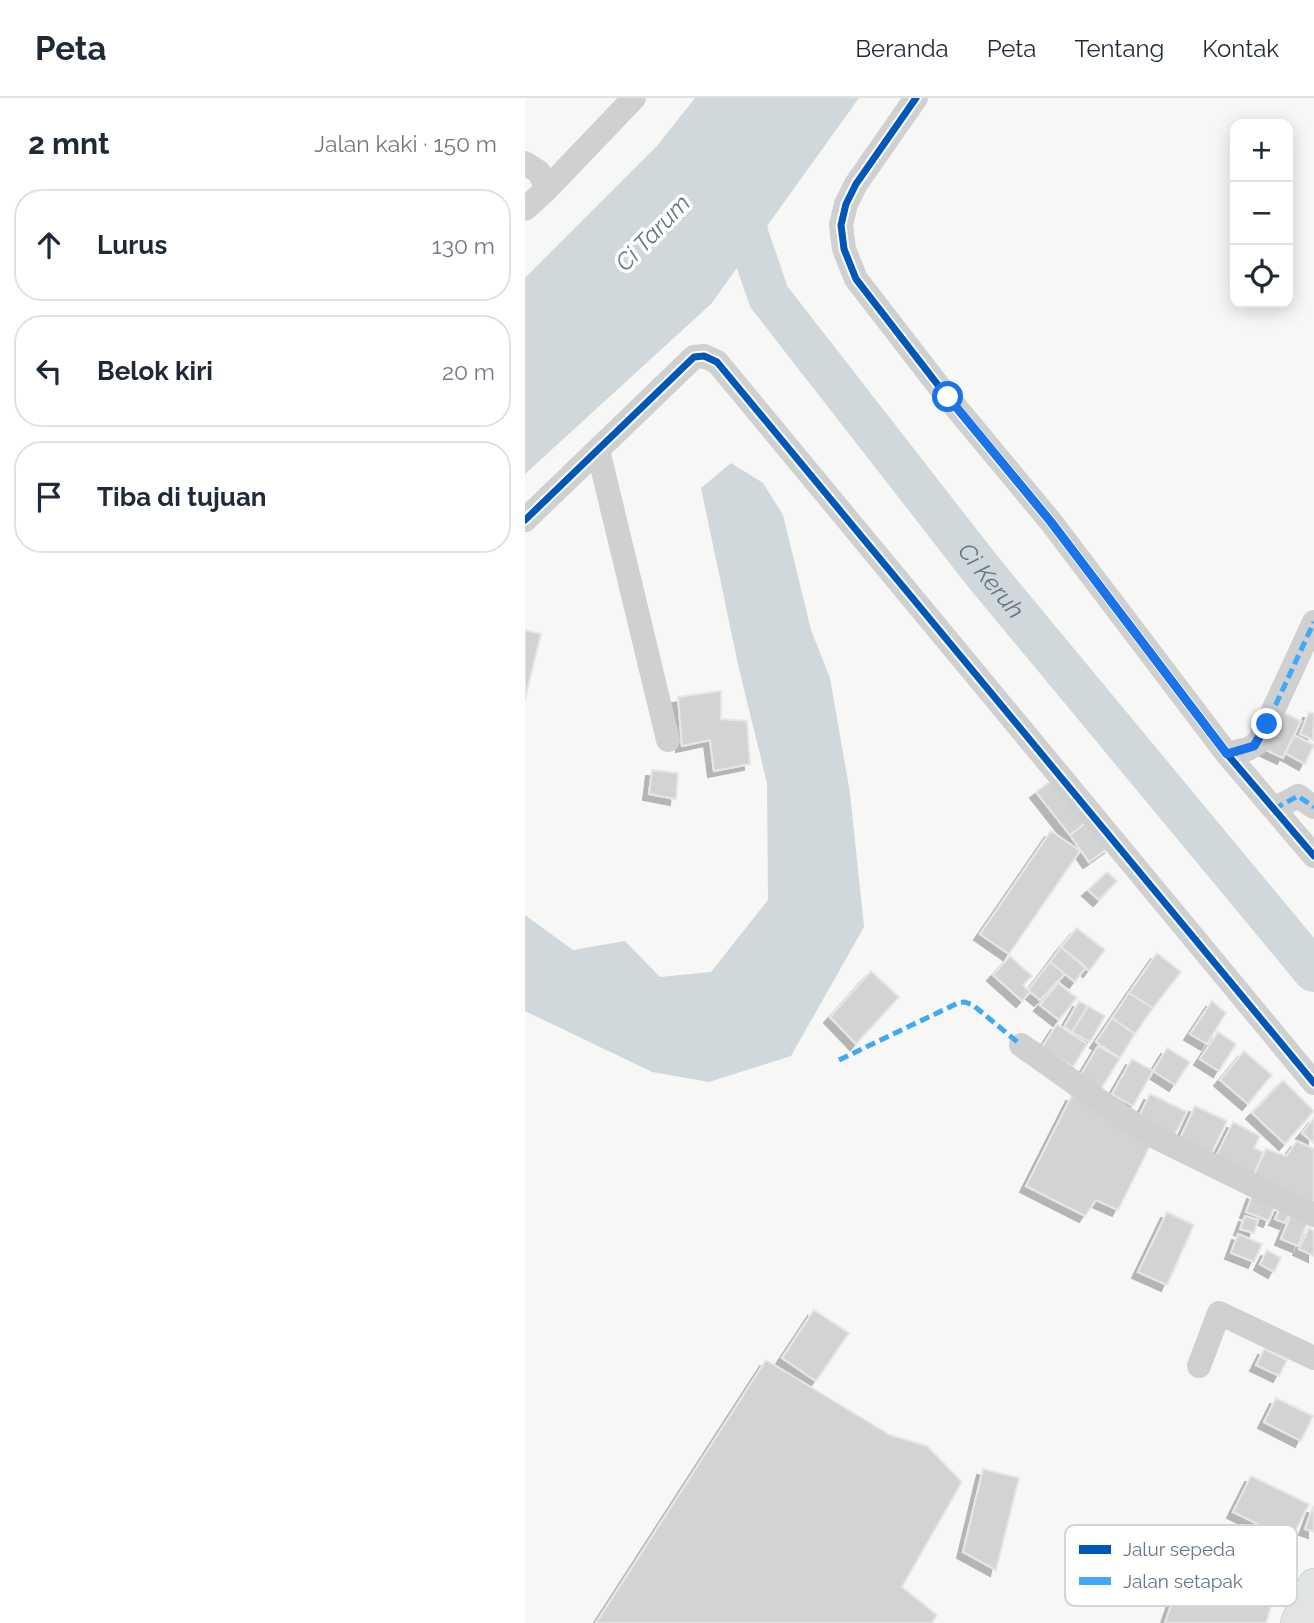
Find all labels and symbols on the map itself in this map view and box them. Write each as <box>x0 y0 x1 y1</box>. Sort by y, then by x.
water label: Ci Tarum <box>609 188 696 277</box>
route start <box>932 381 963 412</box>
water label: Ci Keruh <box>952 537 1031 624</box>
route end <box>1251 708 1282 739</box>
legend <box>1065 1525 1297 1606</box>
text: Jalur sepeda <box>1123 1538 1235 1560</box>
text: Jalan setapak <box>1123 1570 1243 1592</box>

